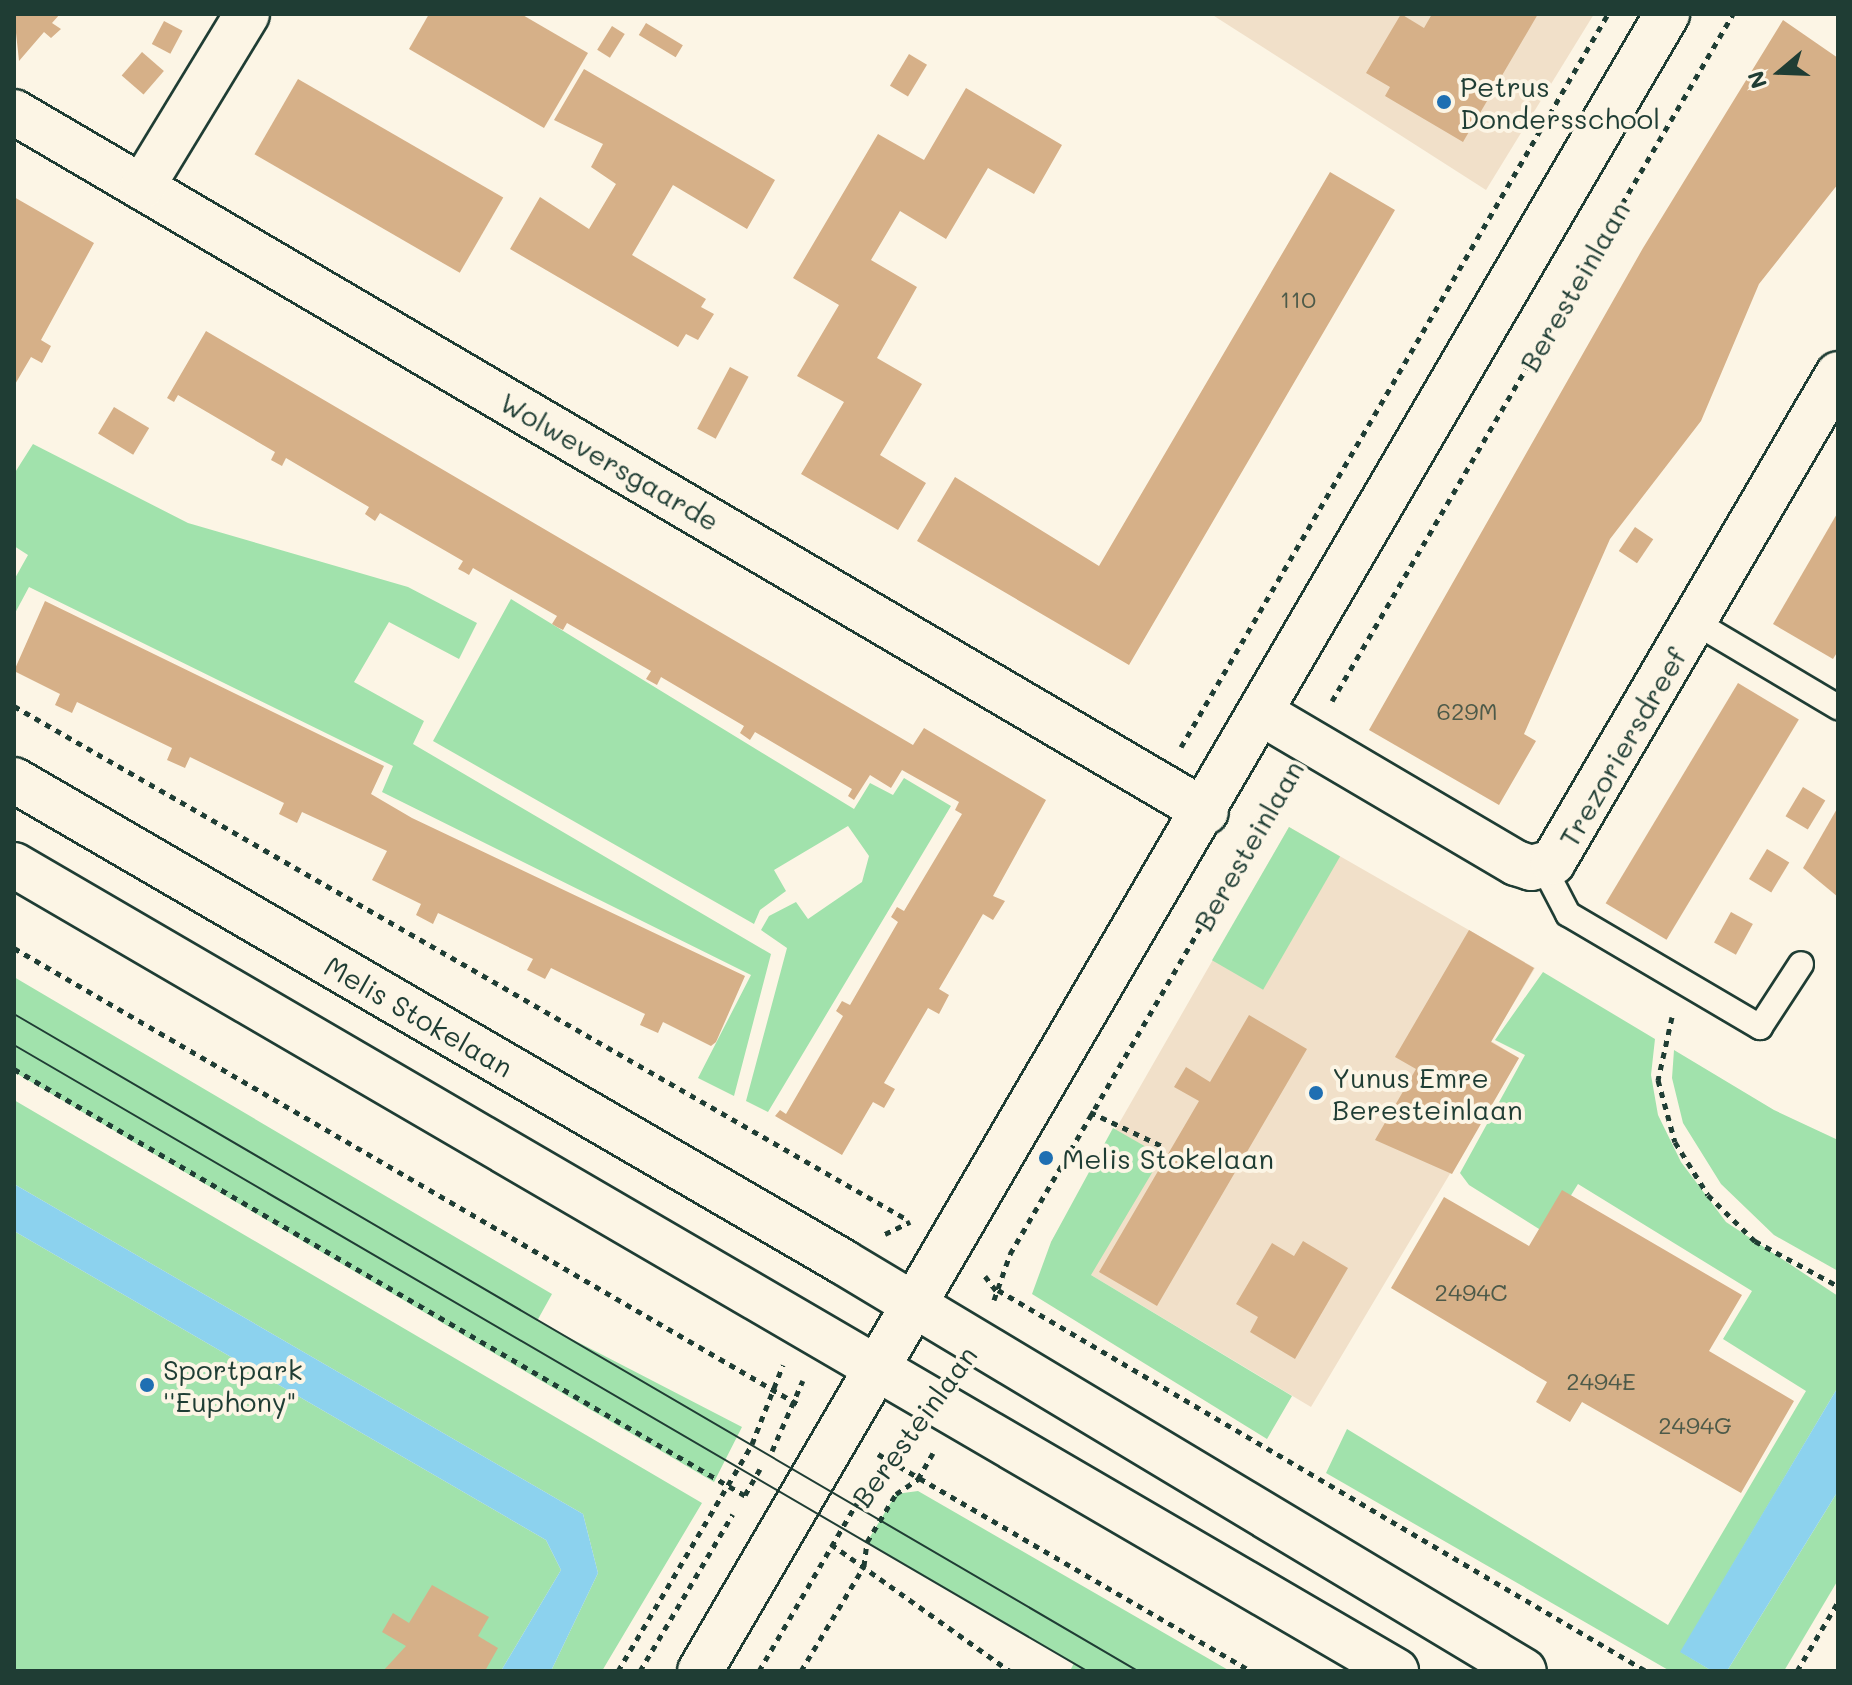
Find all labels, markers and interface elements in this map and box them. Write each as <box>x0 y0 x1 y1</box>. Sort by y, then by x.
north arrow <box>1740 32 1820 112</box>
text: N <box>1740 67 1773 93</box>
place label: Petrus Dondersschool <box>1460 69 1660 135</box>
marker: Petrus Dondersschool <box>1435 93 1453 111</box>
street label: Beresteinlaan <box>1512 195 1636 377</box>
house number: 110 <box>1280 285 1316 313</box>
street label: Wolweversgaarde <box>494 385 726 537</box>
street label: Trezoriersdreef <box>1551 642 1693 852</box>
house number: 629M <box>1436 697 1498 725</box>
street label: Beresteinlaan <box>1186 754 1310 936</box>
street label: Melis Stokelaan <box>319 948 519 1084</box>
place label: Yunus Emre Beresteinlaan <box>1332 1060 1523 1126</box>
marker: Yunus Emre Beresteinlaan <box>1307 1084 1325 1102</box>
place label: Melis Stokelaan <box>1062 1141 1274 1175</box>
marker: Melis Stokelaan <box>1037 1149 1055 1167</box>
house number: 2494C <box>1435 1278 1507 1306</box>
street label: Beresteinlaan <box>844 1339 984 1513</box>
place label: Sportpark ''Euphony" <box>163 1352 303 1418</box>
house number: 2494E <box>1566 1367 1636 1395</box>
marker: Sportpark ''Euphony" <box>138 1376 156 1394</box>
house number: 2494G <box>1658 1411 1732 1439</box>

